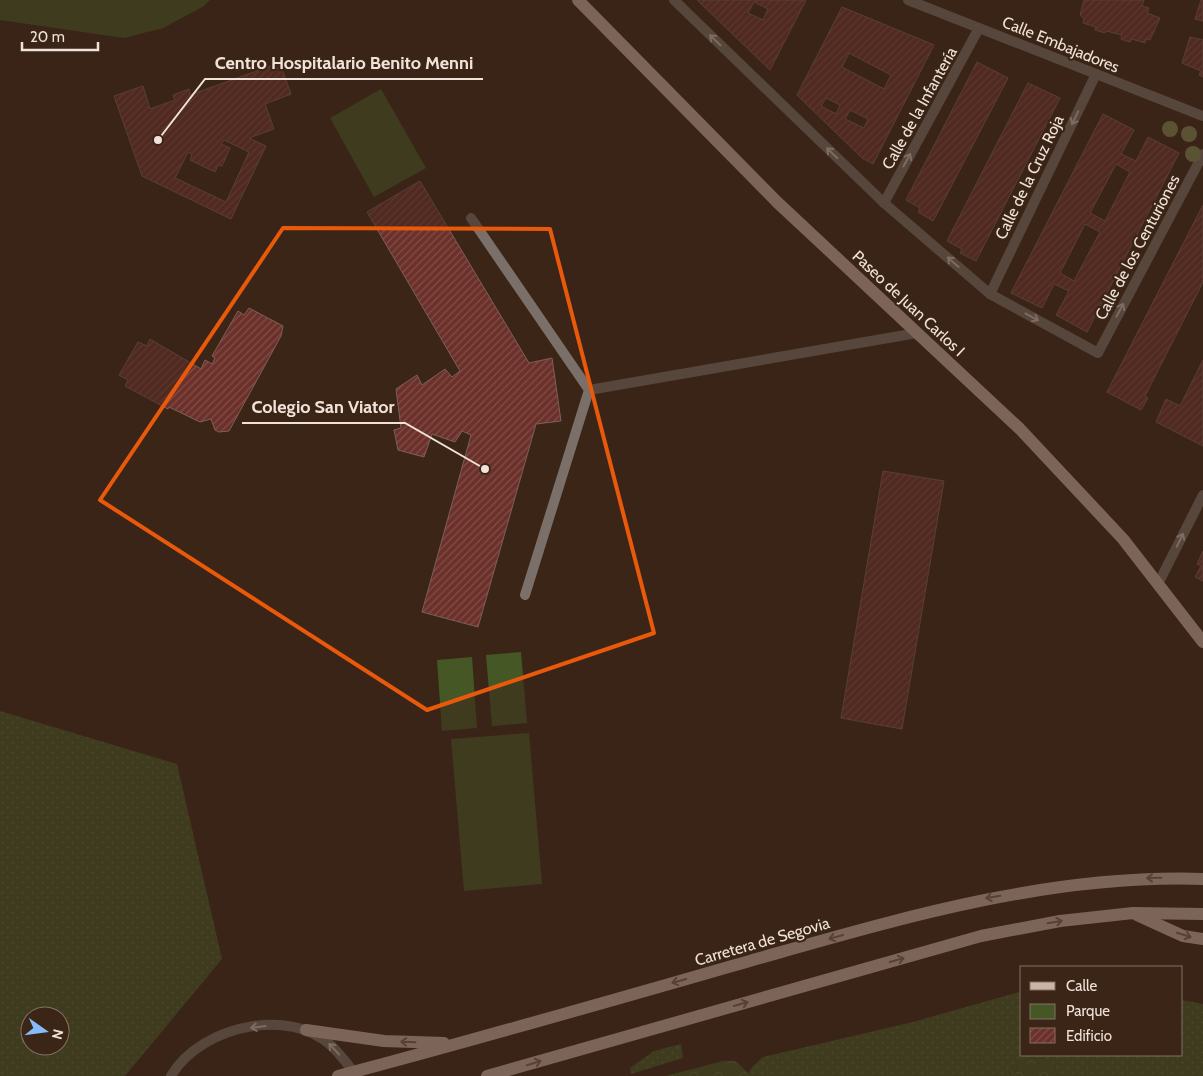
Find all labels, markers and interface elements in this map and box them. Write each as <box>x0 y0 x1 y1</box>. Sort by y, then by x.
street label: Calle Embajadores <box>1000 12 1122 77</box>
scale bar <box>22 20 99 52</box>
text: 20 m <box>30 28 65 46</box>
one-way arrow <box>709 34 722 46</box>
street label: Calle de la Infantería <box>878 44 961 173</box>
callout: Centro Hospitalario Benito Menni <box>205 46 483 79</box>
text: Centro Hospitalario Benito Menni <box>215 52 473 74</box>
one-way arrow <box>1070 110 1079 125</box>
street label: Calle de la Cruz Roja <box>991 112 1068 243</box>
one-way arrow <box>826 147 839 159</box>
one-way arrow <box>903 153 913 167</box>
street label: Calle de los Centuriones <box>1091 171 1184 323</box>
street label: Paseo de Juan Carlos I <box>849 246 969 360</box>
one-way arrow <box>946 256 959 267</box>
one-way arrow <box>1116 303 1125 318</box>
one-way arrow <box>1025 312 1040 322</box>
callout: Colegio San Viator <box>242 390 405 423</box>
text: Colegio San Viator <box>252 396 395 418</box>
one-way arrow <box>1175 533 1185 548</box>
one-way arrow <box>1147 873 1163 883</box>
one-way arrow <box>986 893 1002 903</box>
street label: Carretera de Segovia <box>693 913 832 970</box>
one-way arrow <box>1047 917 1063 927</box>
one-way arrow <box>1175 930 1191 940</box>
one-way arrow <box>828 933 844 942</box>
one-way arrow <box>889 954 905 964</box>
legend <box>1020 966 1183 1056</box>
one-way arrow <box>672 976 688 986</box>
text: Calle <box>1066 977 1097 995</box>
one-way arrow <box>733 998 749 1008</box>
text: Parque <box>1066 1002 1110 1020</box>
north arrow <box>20 1006 70 1056</box>
one-way arrow <box>250 1022 266 1032</box>
text: N <box>48 1027 68 1041</box>
text: Edificio <box>1066 1027 1112 1045</box>
one-way arrow <box>400 1037 416 1047</box>
one-way arrow <box>328 1043 340 1055</box>
one-way arrow <box>526 1057 542 1067</box>

